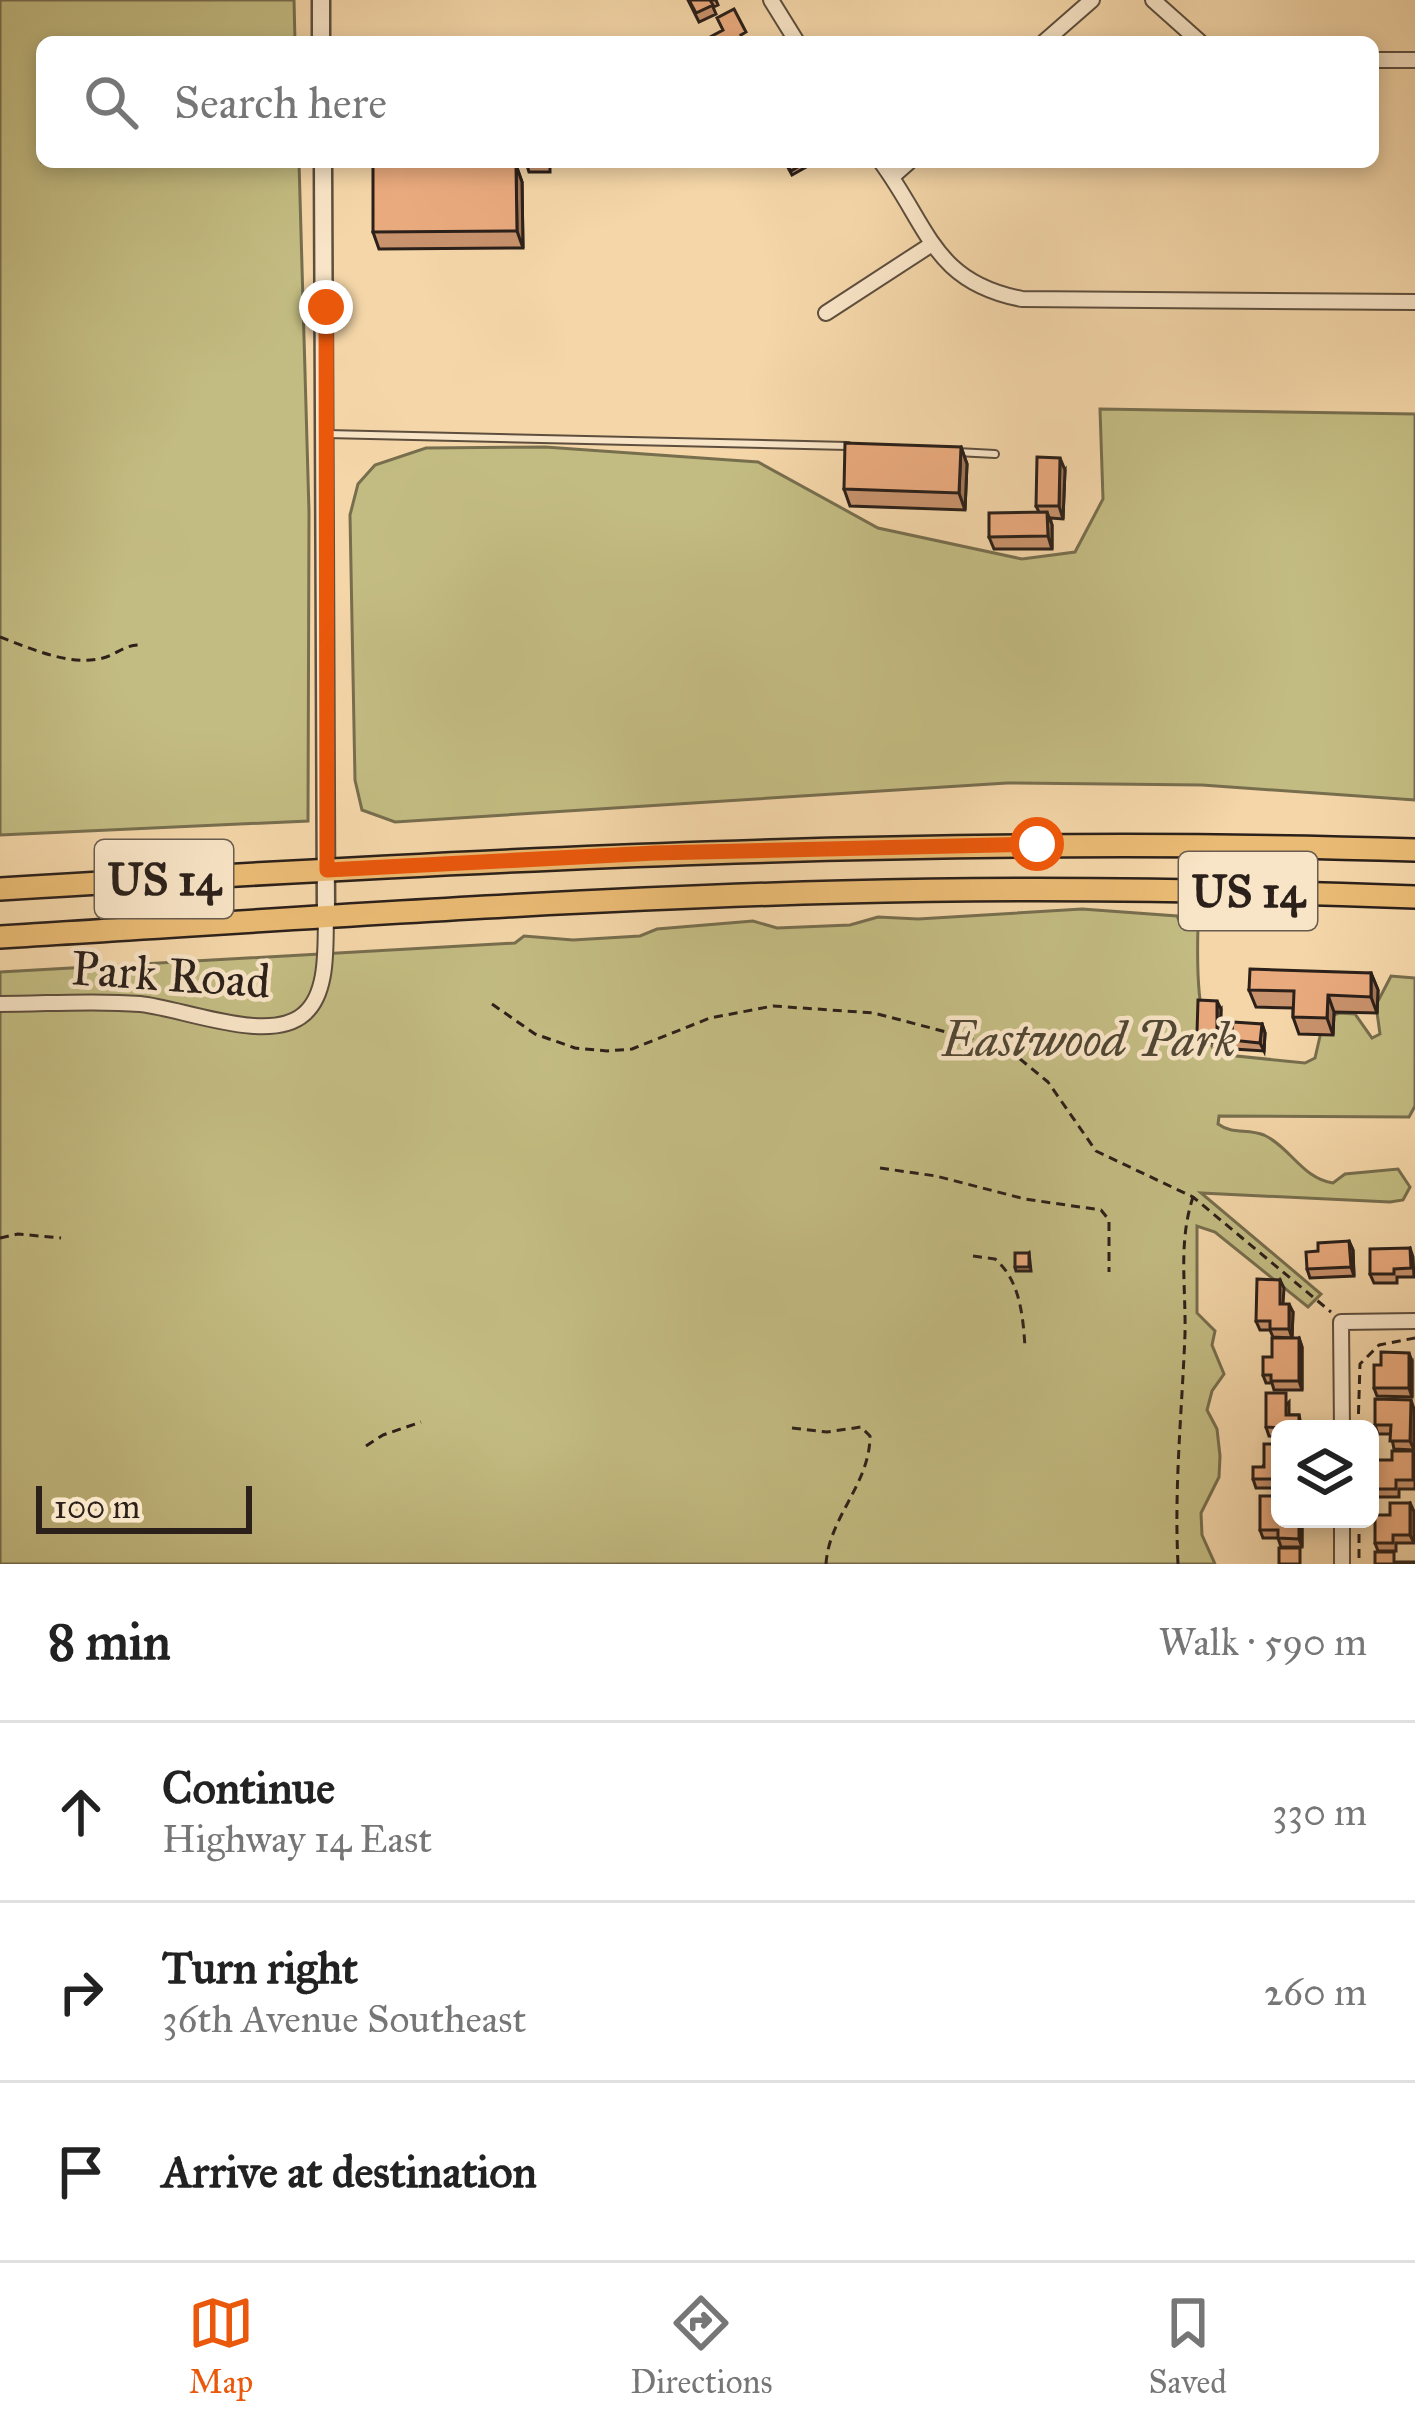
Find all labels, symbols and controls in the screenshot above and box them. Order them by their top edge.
search box [36,36,1379,168]
icon: search [78,69,144,135]
text: Search here [174,75,387,130]
route end [299,280,353,334]
route start [1010,817,1064,871]
road number: US 14 [95,840,233,918]
road number: US 14 [1179,852,1317,930]
street label: Park Road [69,938,272,1011]
park label: Eastwood Park [940,1010,1237,1069]
map controls [1271,1420,1379,1528]
button: layers [1271,1420,1379,1528]
scale bar [36,1480,252,1533]
text: 100 m [54,1487,140,1527]
text: 8 min [48,1611,171,1673]
text: Walk · 590 m [1158,1618,1367,1666]
text: Continue [162,1760,335,1815]
icon: ahead [48,1779,114,1845]
text: 330 m [1272,1788,1367,1836]
text: Highway 14 East [162,1815,432,1863]
text: Turn right [162,1940,358,1995]
icon: right [48,1959,114,2025]
text: 260 m [1264,1968,1367,2016]
text: 36th Avenue Southeast [162,1995,526,2043]
icon: arrive [48,2139,114,2205]
text: Arrive at destination [162,2144,537,2199]
tab: Map [188,2290,254,2402]
tab: Directions [630,2290,772,2402]
tab: Saved [1149,2290,1227,2402]

